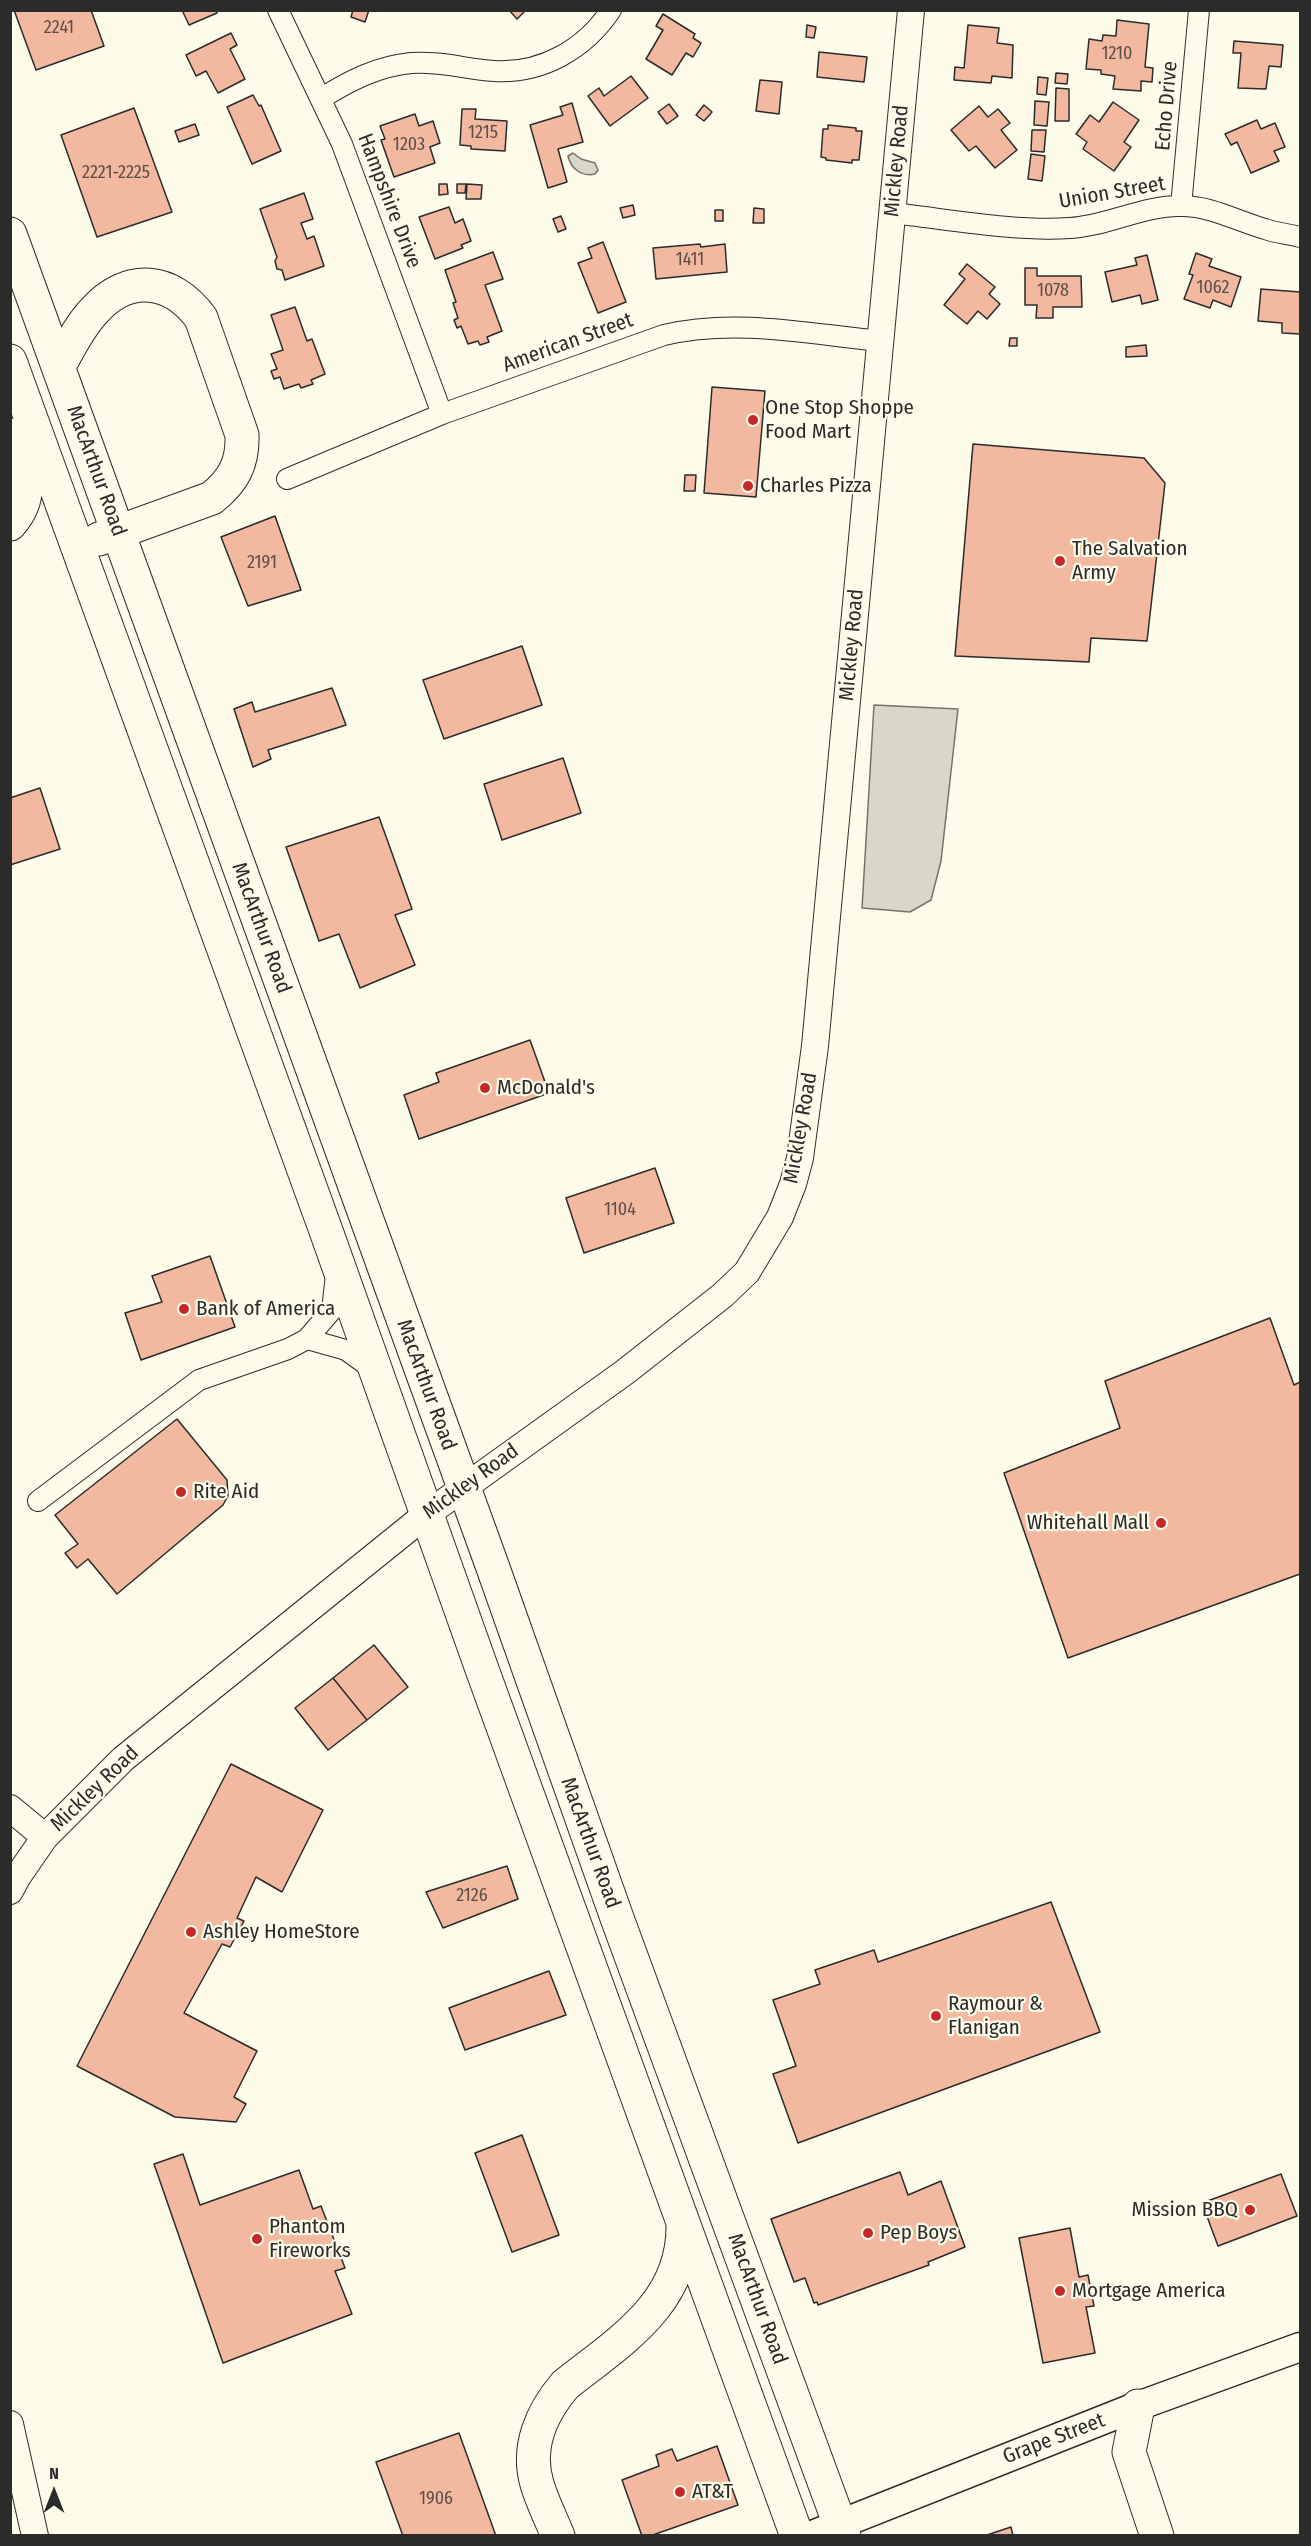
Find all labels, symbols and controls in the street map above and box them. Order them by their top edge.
house number: 2241 [44,17,74,39]
house number: 1210 [1102,43,1132,65]
street label: Echo Drive [1151,60,1183,152]
street label: Mickley Road [880,104,914,218]
house number: 1215 [468,122,498,144]
street label: Hampshire Drive [352,130,426,272]
house number: 1203 [393,134,425,156]
house number: 2221-2225 [82,162,150,184]
street label: Union Street [1057,171,1167,215]
house number: 1411 [676,249,704,271]
house number: 1062 [1196,277,1230,299]
house number: 1078 [1037,280,1069,302]
street label: American Street [499,308,637,378]
place label: One Stop Shoppe Food Mart [765,395,914,445]
street label: MacArthur Road [61,402,131,540]
marker: One Stop Shoppe Food Mart [746,413,760,427]
place label: Charles Pizza [760,473,872,499]
marker: Charles Pizza [741,479,755,493]
place label: The Salvation Army [1072,536,1188,586]
house number: 2191 [247,552,277,574]
marker: The Salvation Army [1053,554,1067,568]
street label: Mickley Road [835,588,869,702]
street label: MacArthur Road [226,859,296,997]
street label: Mickley Road [779,1070,823,1186]
place label: McDonald's [497,1075,595,1101]
marker: McDonald's [478,1081,492,1095]
house number: 1104 [604,1199,636,1221]
place label: Bank of America [196,1296,335,1322]
marker: Bank of America [177,1302,191,1316]
street label: MacArthur Road [391,1316,461,1454]
street label: Mickley Road [418,1439,524,1525]
place label: Rite Aid [193,1479,259,1505]
marker: Rite Aid [174,1485,188,1499]
place label: Whitehall Mall [1027,1510,1149,1536]
marker: Whitehall Mall [1154,1516,1168,1530]
street label: Mickley Road [46,1741,144,1837]
street label: MacArthur Road [555,1774,625,1912]
house number: 2126 [456,1885,488,1907]
place label: Ashley HomeStore [203,1919,360,1945]
marker: Ashley HomeStore [184,1925,198,1939]
place label: Raymour & Flanigan [948,1991,1043,2041]
marker: Raymour & Flanigan [929,2009,943,2023]
place label: Mission BBQ [1132,2197,1238,2223]
marker: Mission BBQ [1243,2203,1257,2217]
place label: Phantom Fireworks [269,2214,351,2264]
place label: Pep Boys [880,2220,957,2246]
marker: Pep Boys [861,2226,875,2240]
street label: MacArthur Road [722,2230,792,2368]
marker: Phantom Fireworks [250,2232,264,2246]
place label: Mortgage America [1072,2278,1226,2304]
marker: Mortgage America [1053,2284,1067,2298]
street label: Grape Street [999,2408,1109,2470]
north arrow [24,2462,84,2522]
text: N [49,2464,59,2483]
place label: AT&T [692,2479,733,2505]
marker: AT&T [673,2485,687,2499]
house number: 1906 [419,2488,453,2510]

